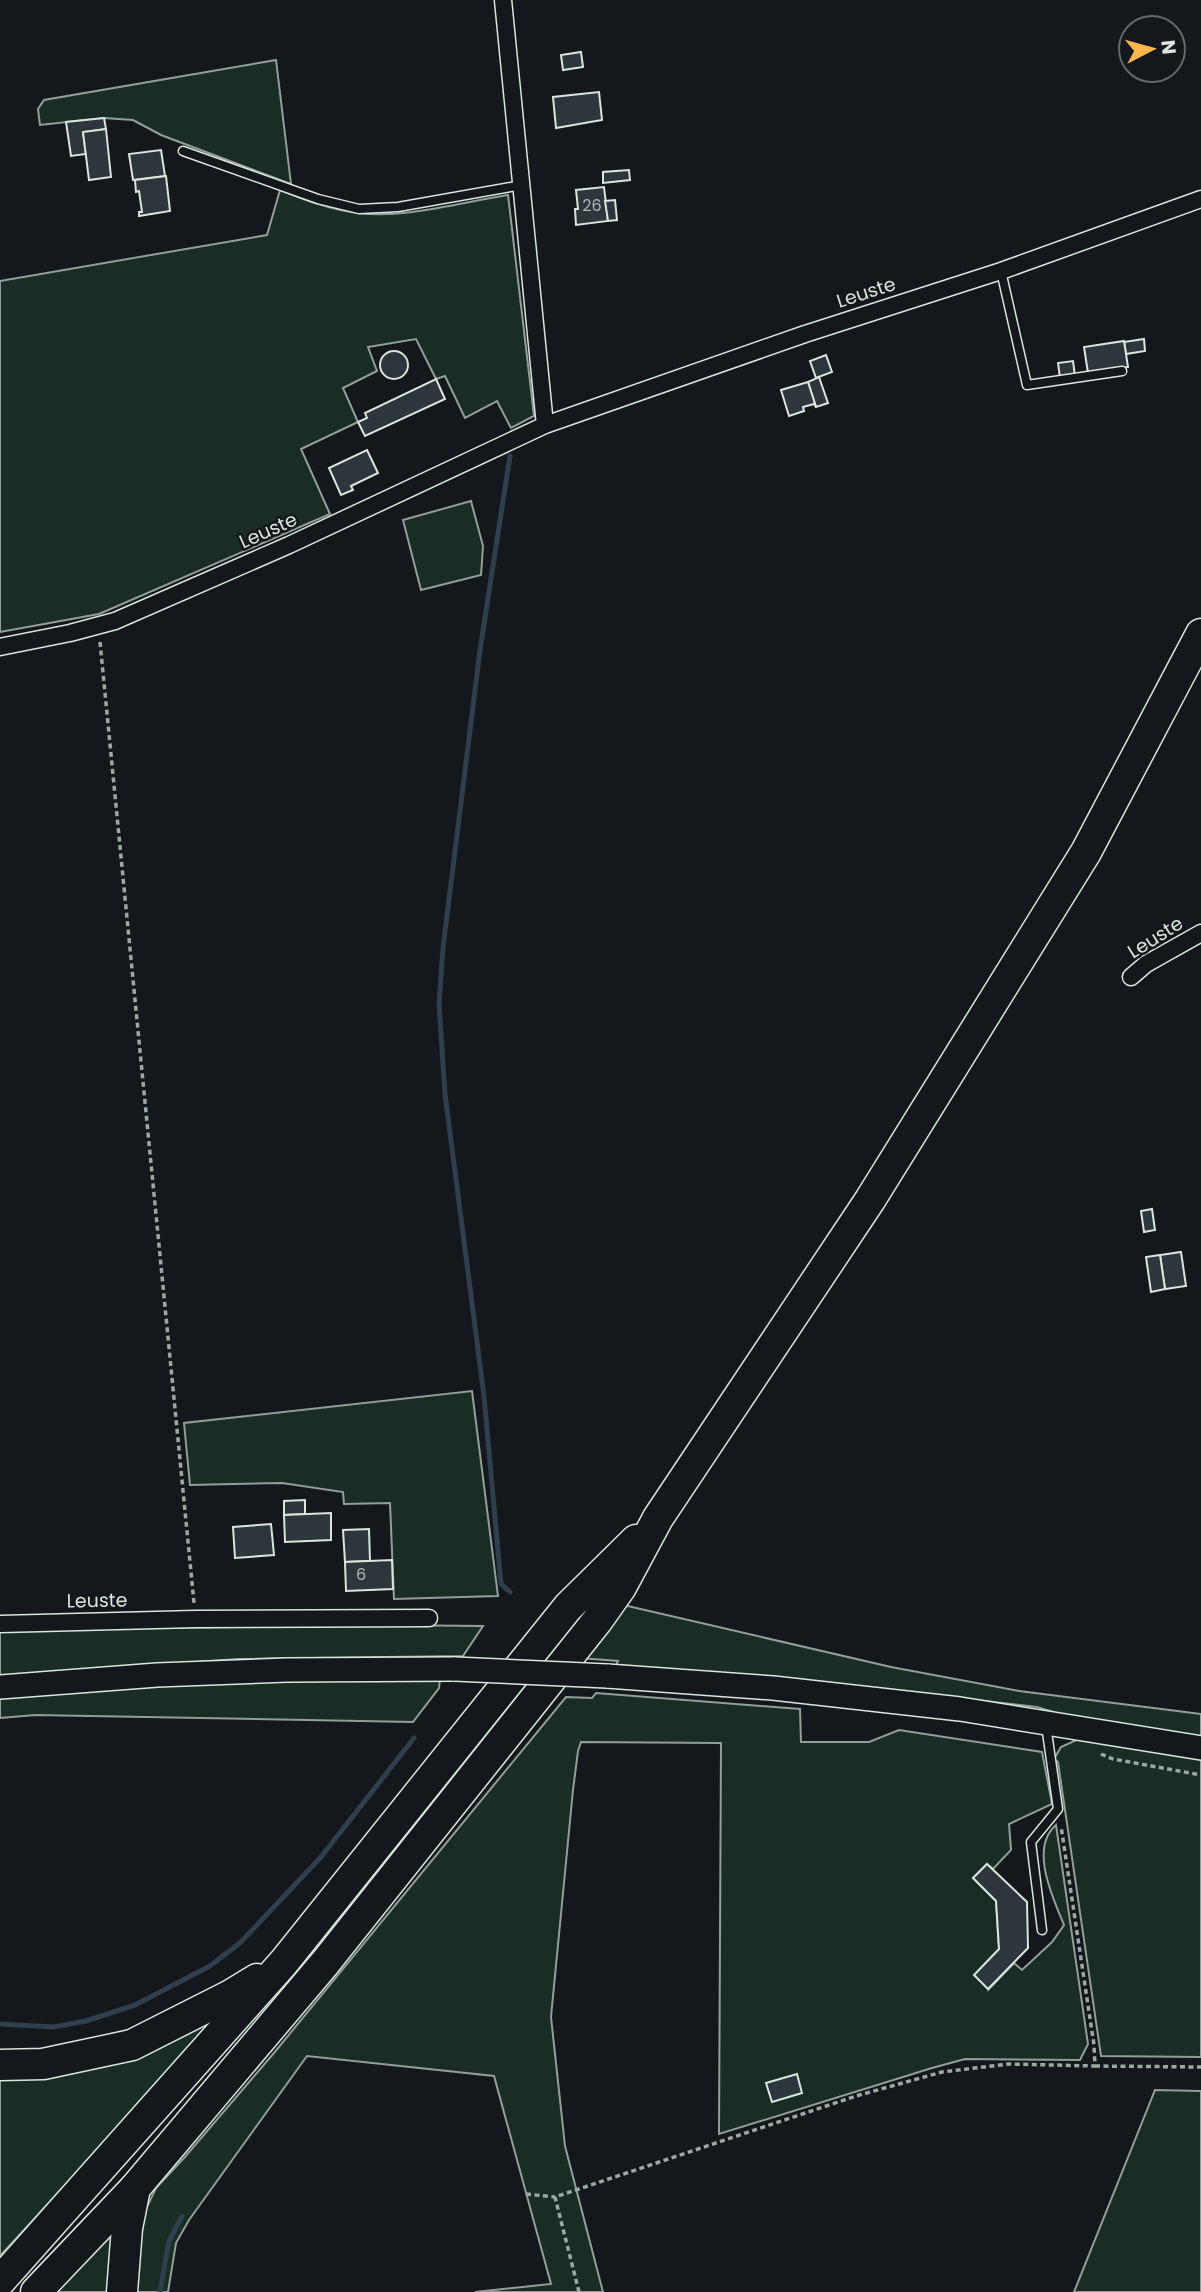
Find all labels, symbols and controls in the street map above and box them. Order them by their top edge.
north arrow [1117,14,1187,84]
text: N [1154,39,1183,56]
house number: 26 [582,194,602,217]
street label: Leuste [833,270,899,315]
street label: Leuste [235,506,301,555]
street label: Leuste [1122,910,1188,965]
house number: 6 [356,1563,366,1586]
street label: Leuste [66,1586,128,1615]

